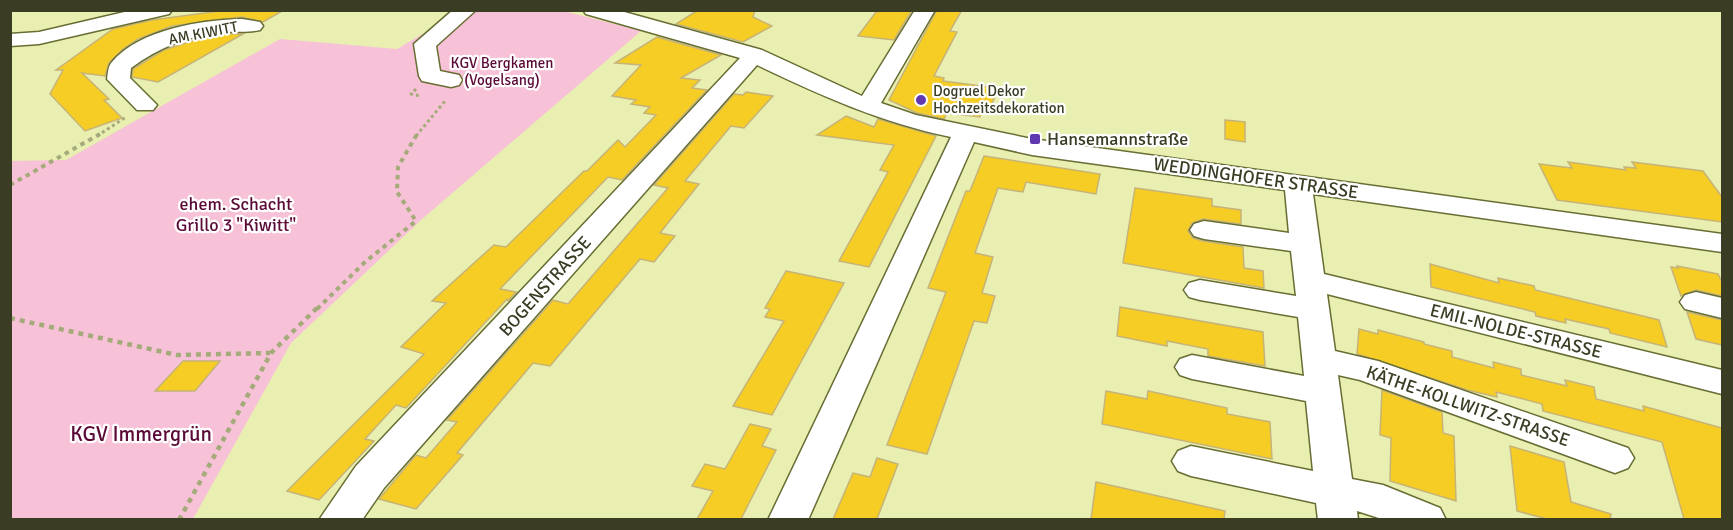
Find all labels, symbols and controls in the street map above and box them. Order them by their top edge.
street label: AM KIWITT [167,17,240,49]
park label: KGV Bergkamen (Vogelsang) [451,54,553,89]
place label: Dogruel Dekor Hochzeitsdekoration [933,82,1065,117]
marker: Dogruel Dekor Hochzeitsdekoration [914,93,928,107]
place label: Hansemannstraße [1047,128,1188,150]
marker: Hansemannstraße [1028,132,1042,146]
street label: WEDDINGHOFER STRASSE [1152,153,1360,203]
park label: ehem. Schacht Grillo 3 "Kiwitt" [176,193,296,236]
street label: BOGENSTRASSE [494,231,596,341]
street label: EMIL-NOLDE-STRASSE [1428,299,1604,363]
street label: KÄTHE-KOLLWITZ-STRASSE [1363,361,1573,451]
park label: KGV Immergrün [70,421,212,447]

